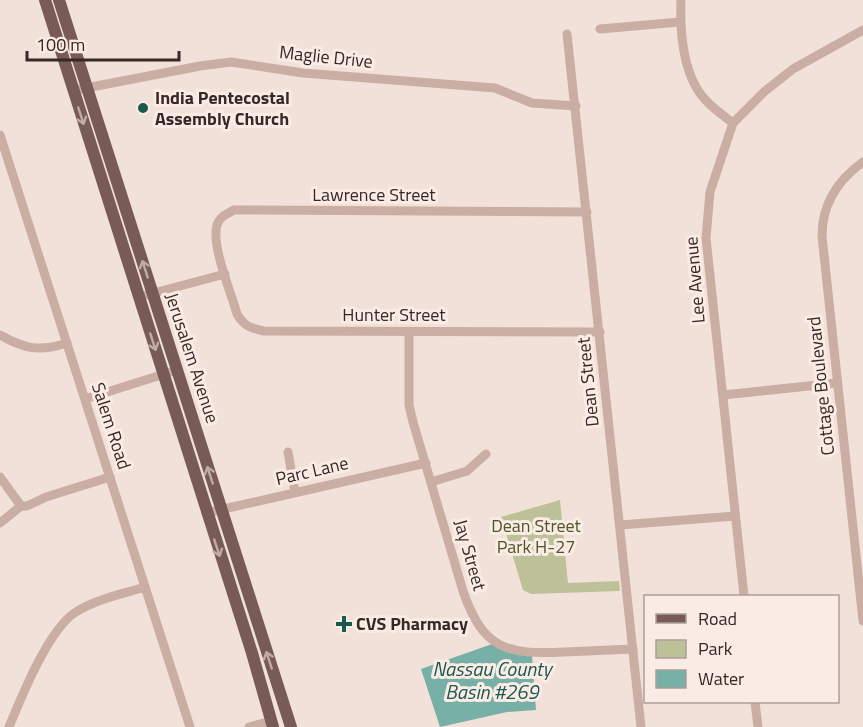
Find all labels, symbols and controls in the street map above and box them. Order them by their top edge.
scale bar [27,24,178,62]
text: 100 m [36,31,85,58]
street label: Maglie Drive [278,38,374,75]
place label: India Pentecostal Assembly Church [155,84,290,132]
marker: India Pentecostal Assembly Church [136,101,150,115]
one-way arrow [76,106,87,125]
street label: Lawrence Street [312,181,436,208]
street label: Lee Avenue [677,236,712,325]
one-way arrow [139,260,150,279]
street label: Jerusalem Avenue [159,289,226,427]
street label: Hunter Street [342,301,446,328]
street label: Cottage Boulevard [800,315,841,457]
one-way arrow [148,332,159,351]
street label: Dean Street [569,335,606,428]
street label: Salem Road [85,379,138,473]
street label: Parc Lane [273,449,351,492]
one-way arrow [204,466,215,485]
park label: Dean Street Park H-27 [491,512,582,560]
street label: Jay Street [447,516,494,594]
one-way arrow [213,538,224,557]
legend [644,595,839,703]
text: Road [698,605,737,632]
place label: CVS Pharmacy [356,610,468,637]
marker: CVS Pharmacy [337,617,351,631]
text: Park [698,635,733,662]
one-way arrow [263,651,274,670]
water label: Nassau County Basin #269 [432,653,553,707]
text: Water [698,665,744,692]

